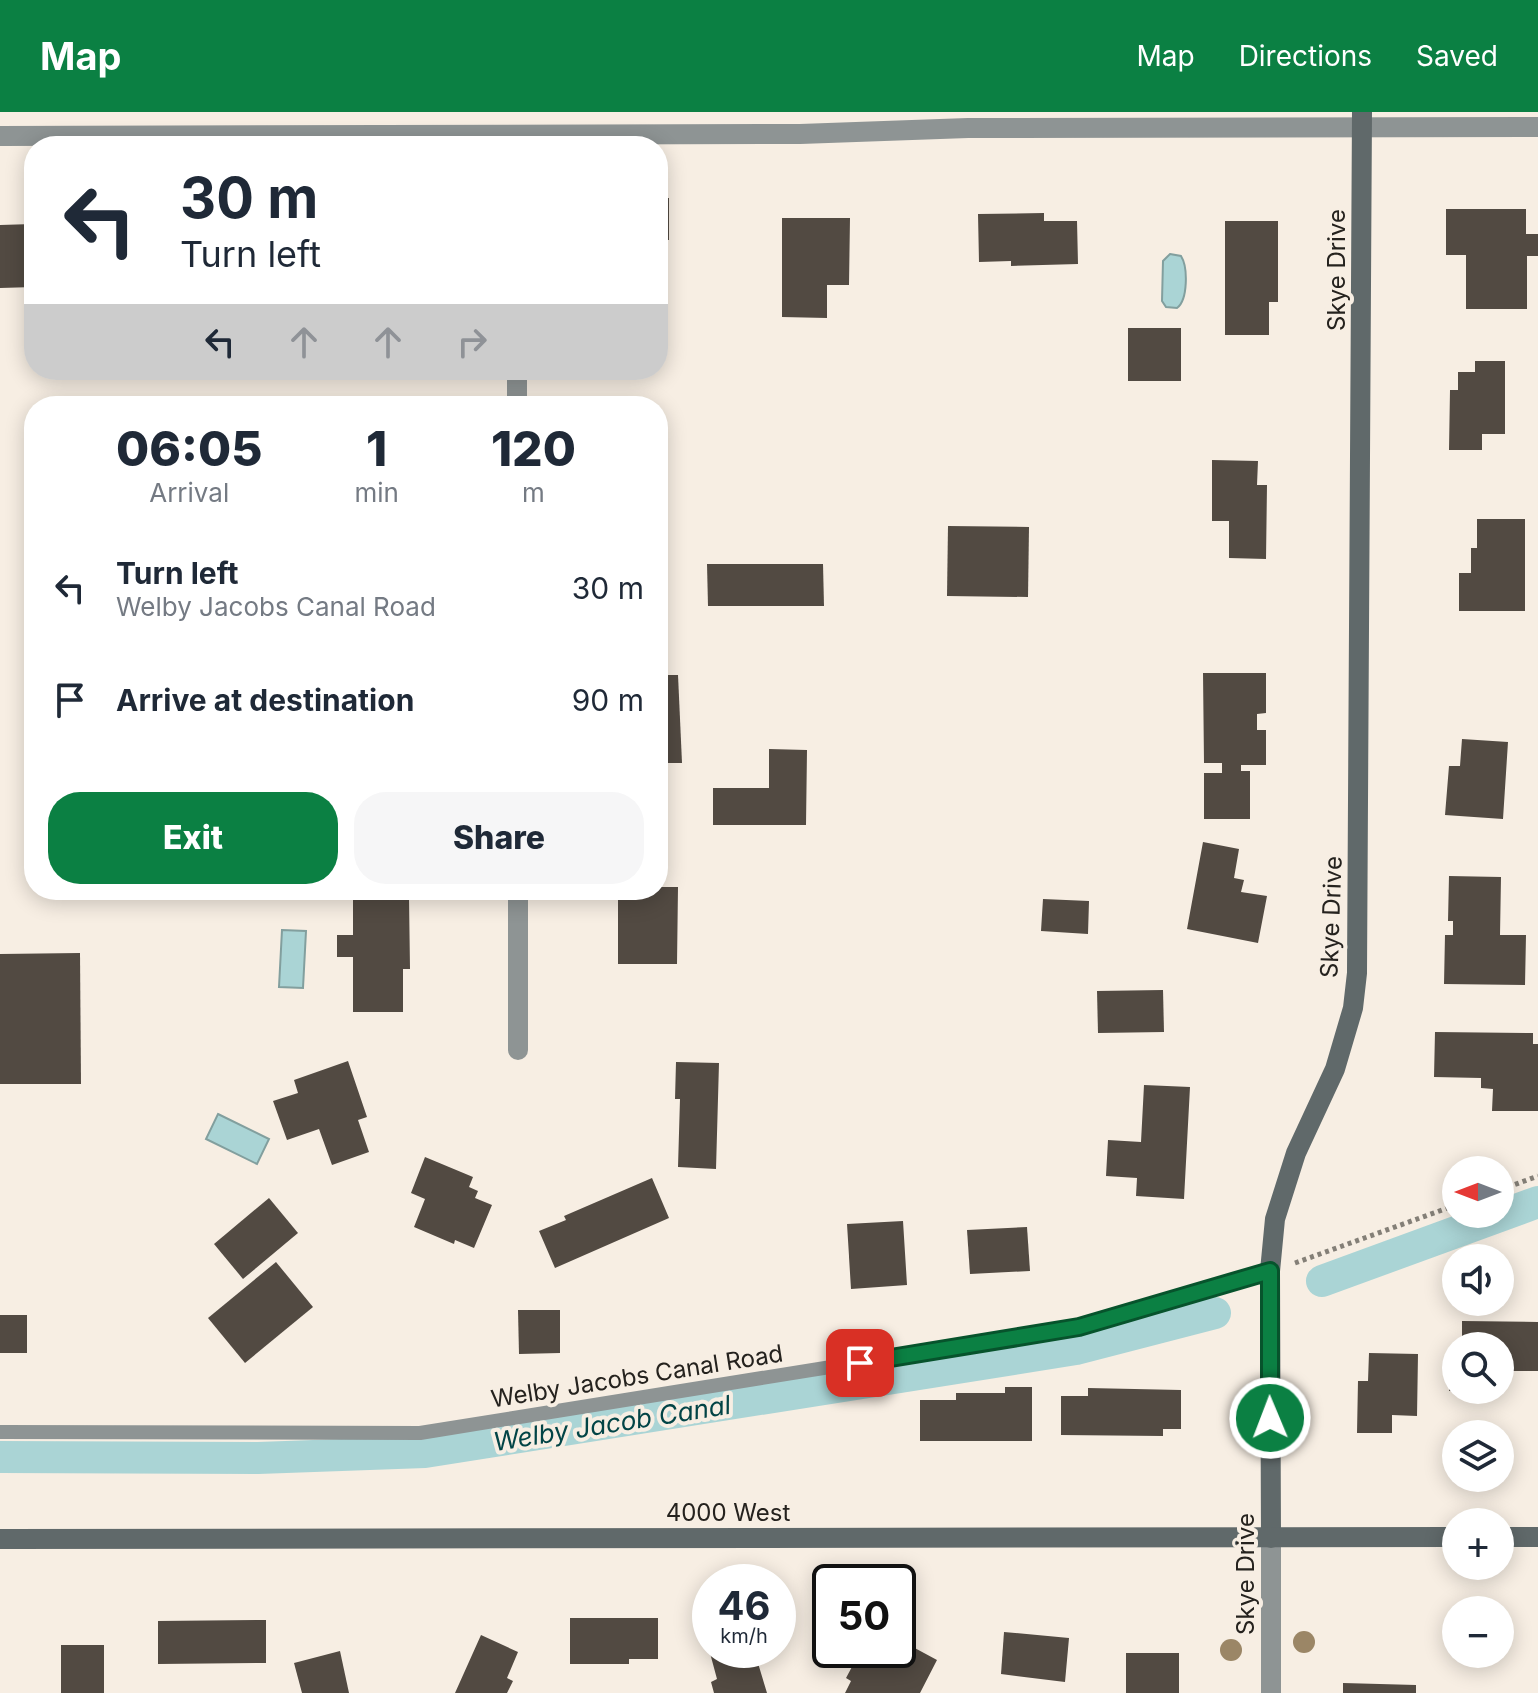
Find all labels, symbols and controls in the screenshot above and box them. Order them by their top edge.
text: Map [40,33,121,79]
text: Map [1136,39,1195,73]
text: Directions [1239,39,1372,73]
text: Saved [1416,39,1498,73]
text: 30 m [180,164,318,232]
icon: left [48,168,152,272]
street label: Skye Drive [1322,209,1351,331]
text: Turn left [180,232,321,276]
icon: left [198,320,242,364]
icon: ahead [282,320,326,364]
icon: ahead [366,320,410,364]
icon: right [450,320,494,364]
text: 06:05 [116,419,262,478]
text: 1 [366,419,387,478]
text: 120 [491,419,576,478]
text: Arrival [149,477,229,508]
text: min [354,477,399,508]
text: m [522,477,545,508]
text: Turn left [116,555,238,591]
icon: left [48,566,92,610]
text: 30 m [572,570,644,606]
text: Welby Jacobs Canal Road [116,591,436,622]
icon: arrive [48,678,92,722]
text: Arrive at destination [116,682,414,718]
text: 90 m [572,682,644,718]
button: Exit [48,792,338,884]
button: Share [354,792,644,884]
street label: Skye Drive [1314,856,1348,978]
north arrow [1442,1156,1514,1228]
map controls [1442,1156,1514,1668]
button: sound [1442,1244,1514,1316]
pin [826,1329,894,1397]
button: search [1442,1332,1514,1404]
street label: Welby Jacobs Canal Road [489,1339,785,1413]
icon: arrive [838,1341,882,1385]
position arrow [1228,1376,1312,1460]
water label: Welby Jacob Canal [491,1389,734,1457]
button: layers [1442,1420,1514,1492]
street label: 4000 West [666,1498,790,1527]
button: + [1442,1508,1514,1580]
street label: Skye Drive [1231,1513,1260,1635]
speed limit sign: 50 [812,1564,916,1668]
text: 46 [717,1581,771,1630]
button: − [1442,1596,1514,1668]
text: km/h [720,1624,768,1648]

